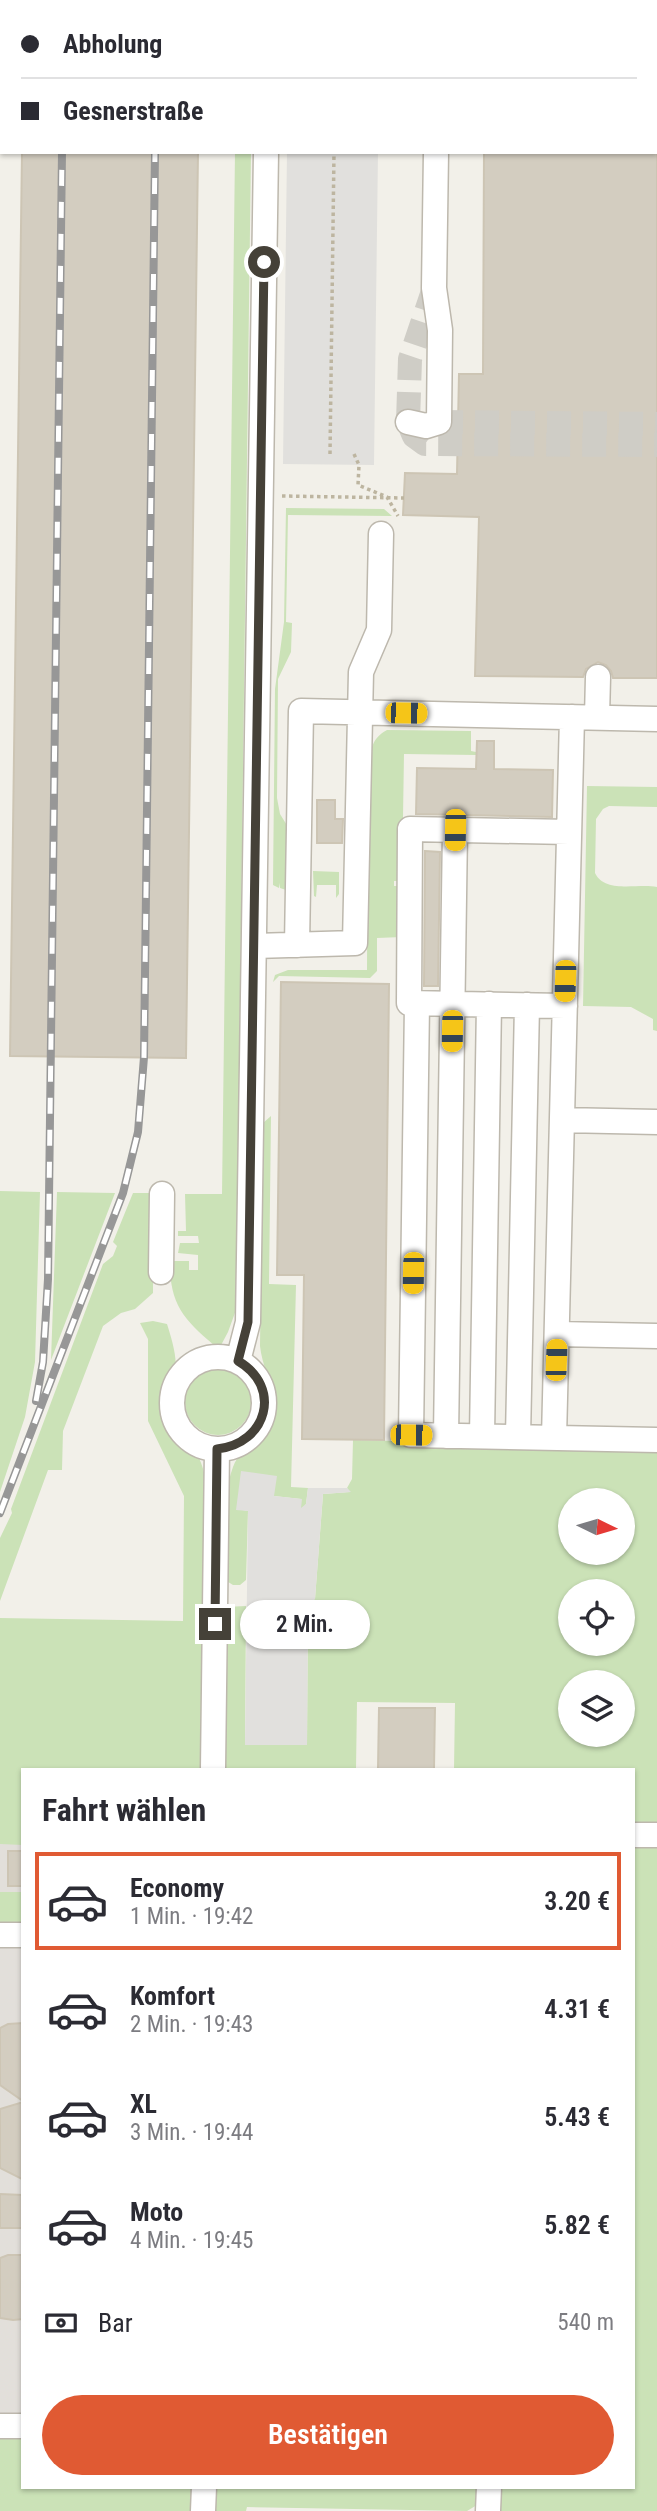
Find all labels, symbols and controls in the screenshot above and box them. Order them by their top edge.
text: Abholung [63,29,162,59]
text: Gesnerstraße [63,96,204,126]
route start [248,246,280,278]
car [385,702,428,724]
car [445,809,466,851]
car [554,960,577,1002]
car [442,1010,463,1052]
car [403,1252,424,1294]
car [545,1339,568,1381]
car [390,1424,433,1446]
north arrow [558,1488,635,1564]
map controls [558,1488,635,1747]
button: locate [558,1579,635,1656]
callout: 2 Min. [240,1600,369,1648]
route end [199,1608,231,1640]
text: 2 Min. [276,1611,334,1638]
button: layers [558,1670,635,1747]
text: Fahrt wählen [42,1791,206,1829]
icon: car [46,1870,109,1933]
text: Economy [130,1873,224,1903]
text: 3.20 € [544,1886,610,1916]
text: 1 Min. · 19:42 [130,1903,253,1930]
icon: car [46,1978,109,2041]
text: Komfort [130,1981,215,2011]
text: 4.31 € [544,1994,610,2024]
text: 2 Min. · 19:43 [130,2011,253,2038]
icon: car [46,2086,109,2149]
text: XL [130,2089,157,2119]
text: 5.43 € [544,2102,610,2132]
text: 3 Min. · 19:44 [130,2119,253,2146]
icon: car [46,2194,109,2257]
text: Moto [130,2197,183,2227]
text: 5.82 € [544,2210,610,2240]
text: 4 Min. · 19:45 [130,2227,253,2254]
icon: cash [42,2304,80,2342]
text: Bar [98,2308,133,2338]
text: 540 m [557,2309,614,2336]
button: Bestätigen [42,2395,614,2475]

